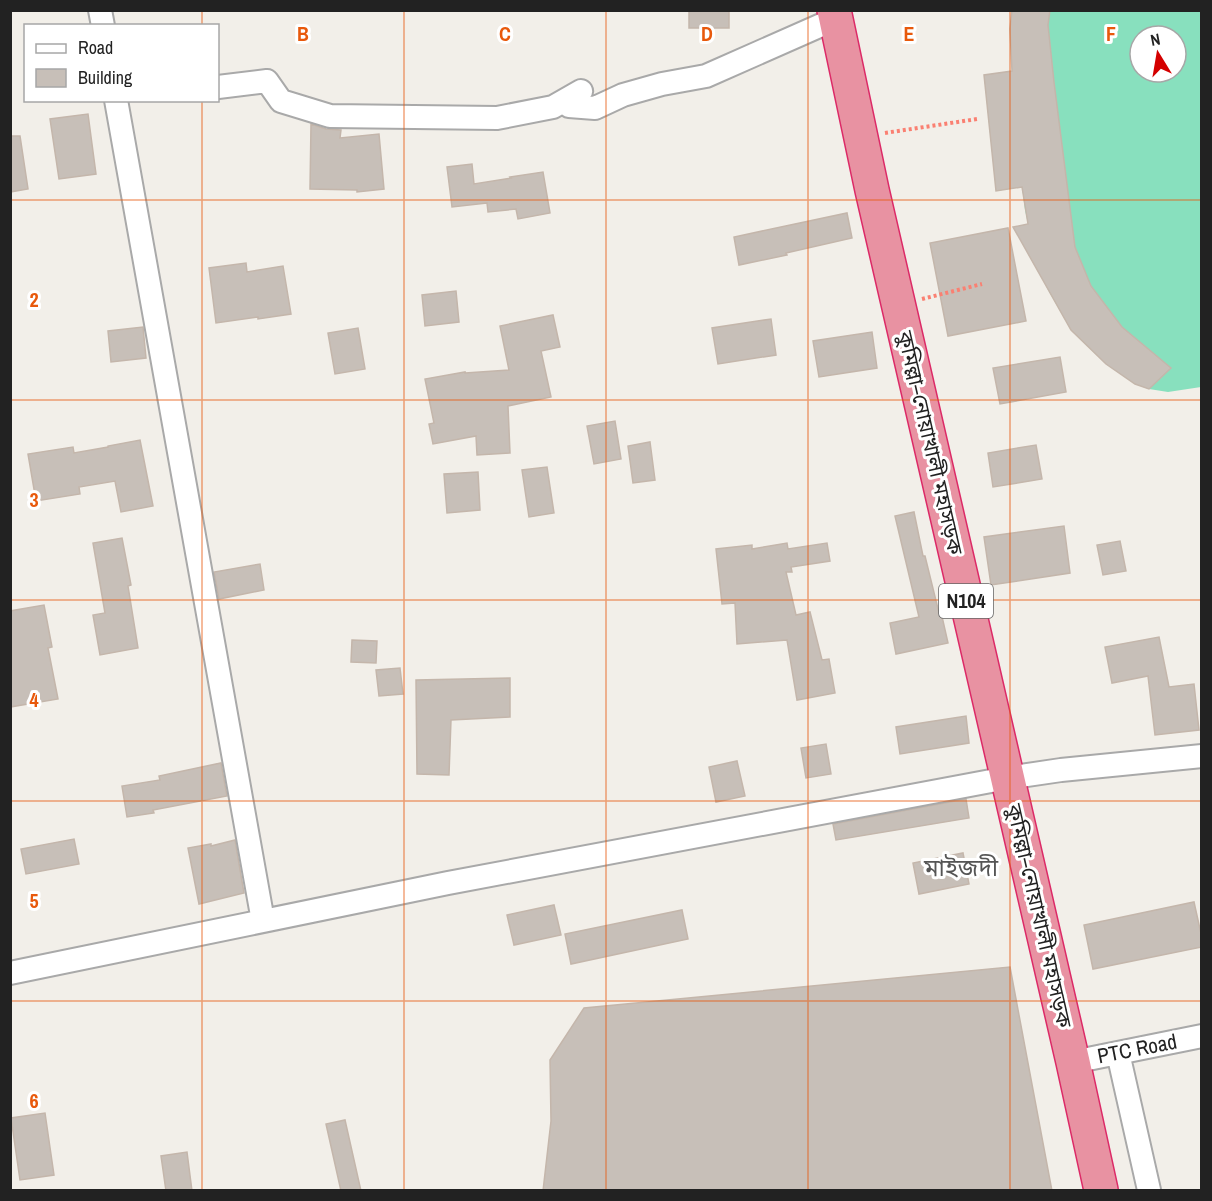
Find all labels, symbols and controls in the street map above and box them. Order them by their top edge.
text: B [297,20,309,47]
text: C [499,20,511,47]
text: D [701,20,713,47]
text: E [904,20,915,47]
text: F [1106,20,1116,47]
legend [24,24,219,102]
north arrow [1128,24,1188,84]
text: N [1148,28,1162,51]
text: Road [78,35,113,60]
text: Building [78,65,133,90]
text: 2 [29,286,39,313]
street label: কুমিল্লা–নোয়াখালী মহাসড়ক [890,327,971,559]
text: 3 [29,486,39,513]
road number: N104 [939,584,993,618]
text: 4 [29,686,39,713]
street label: কুমিল্লা–নোয়াখালী মহাসড়ক [999,800,1080,1032]
district label: মাইজদী [923,851,999,883]
text: 5 [29,887,39,914]
street label: PTC Road [1095,1027,1179,1070]
text: 6 [29,1087,39,1114]

